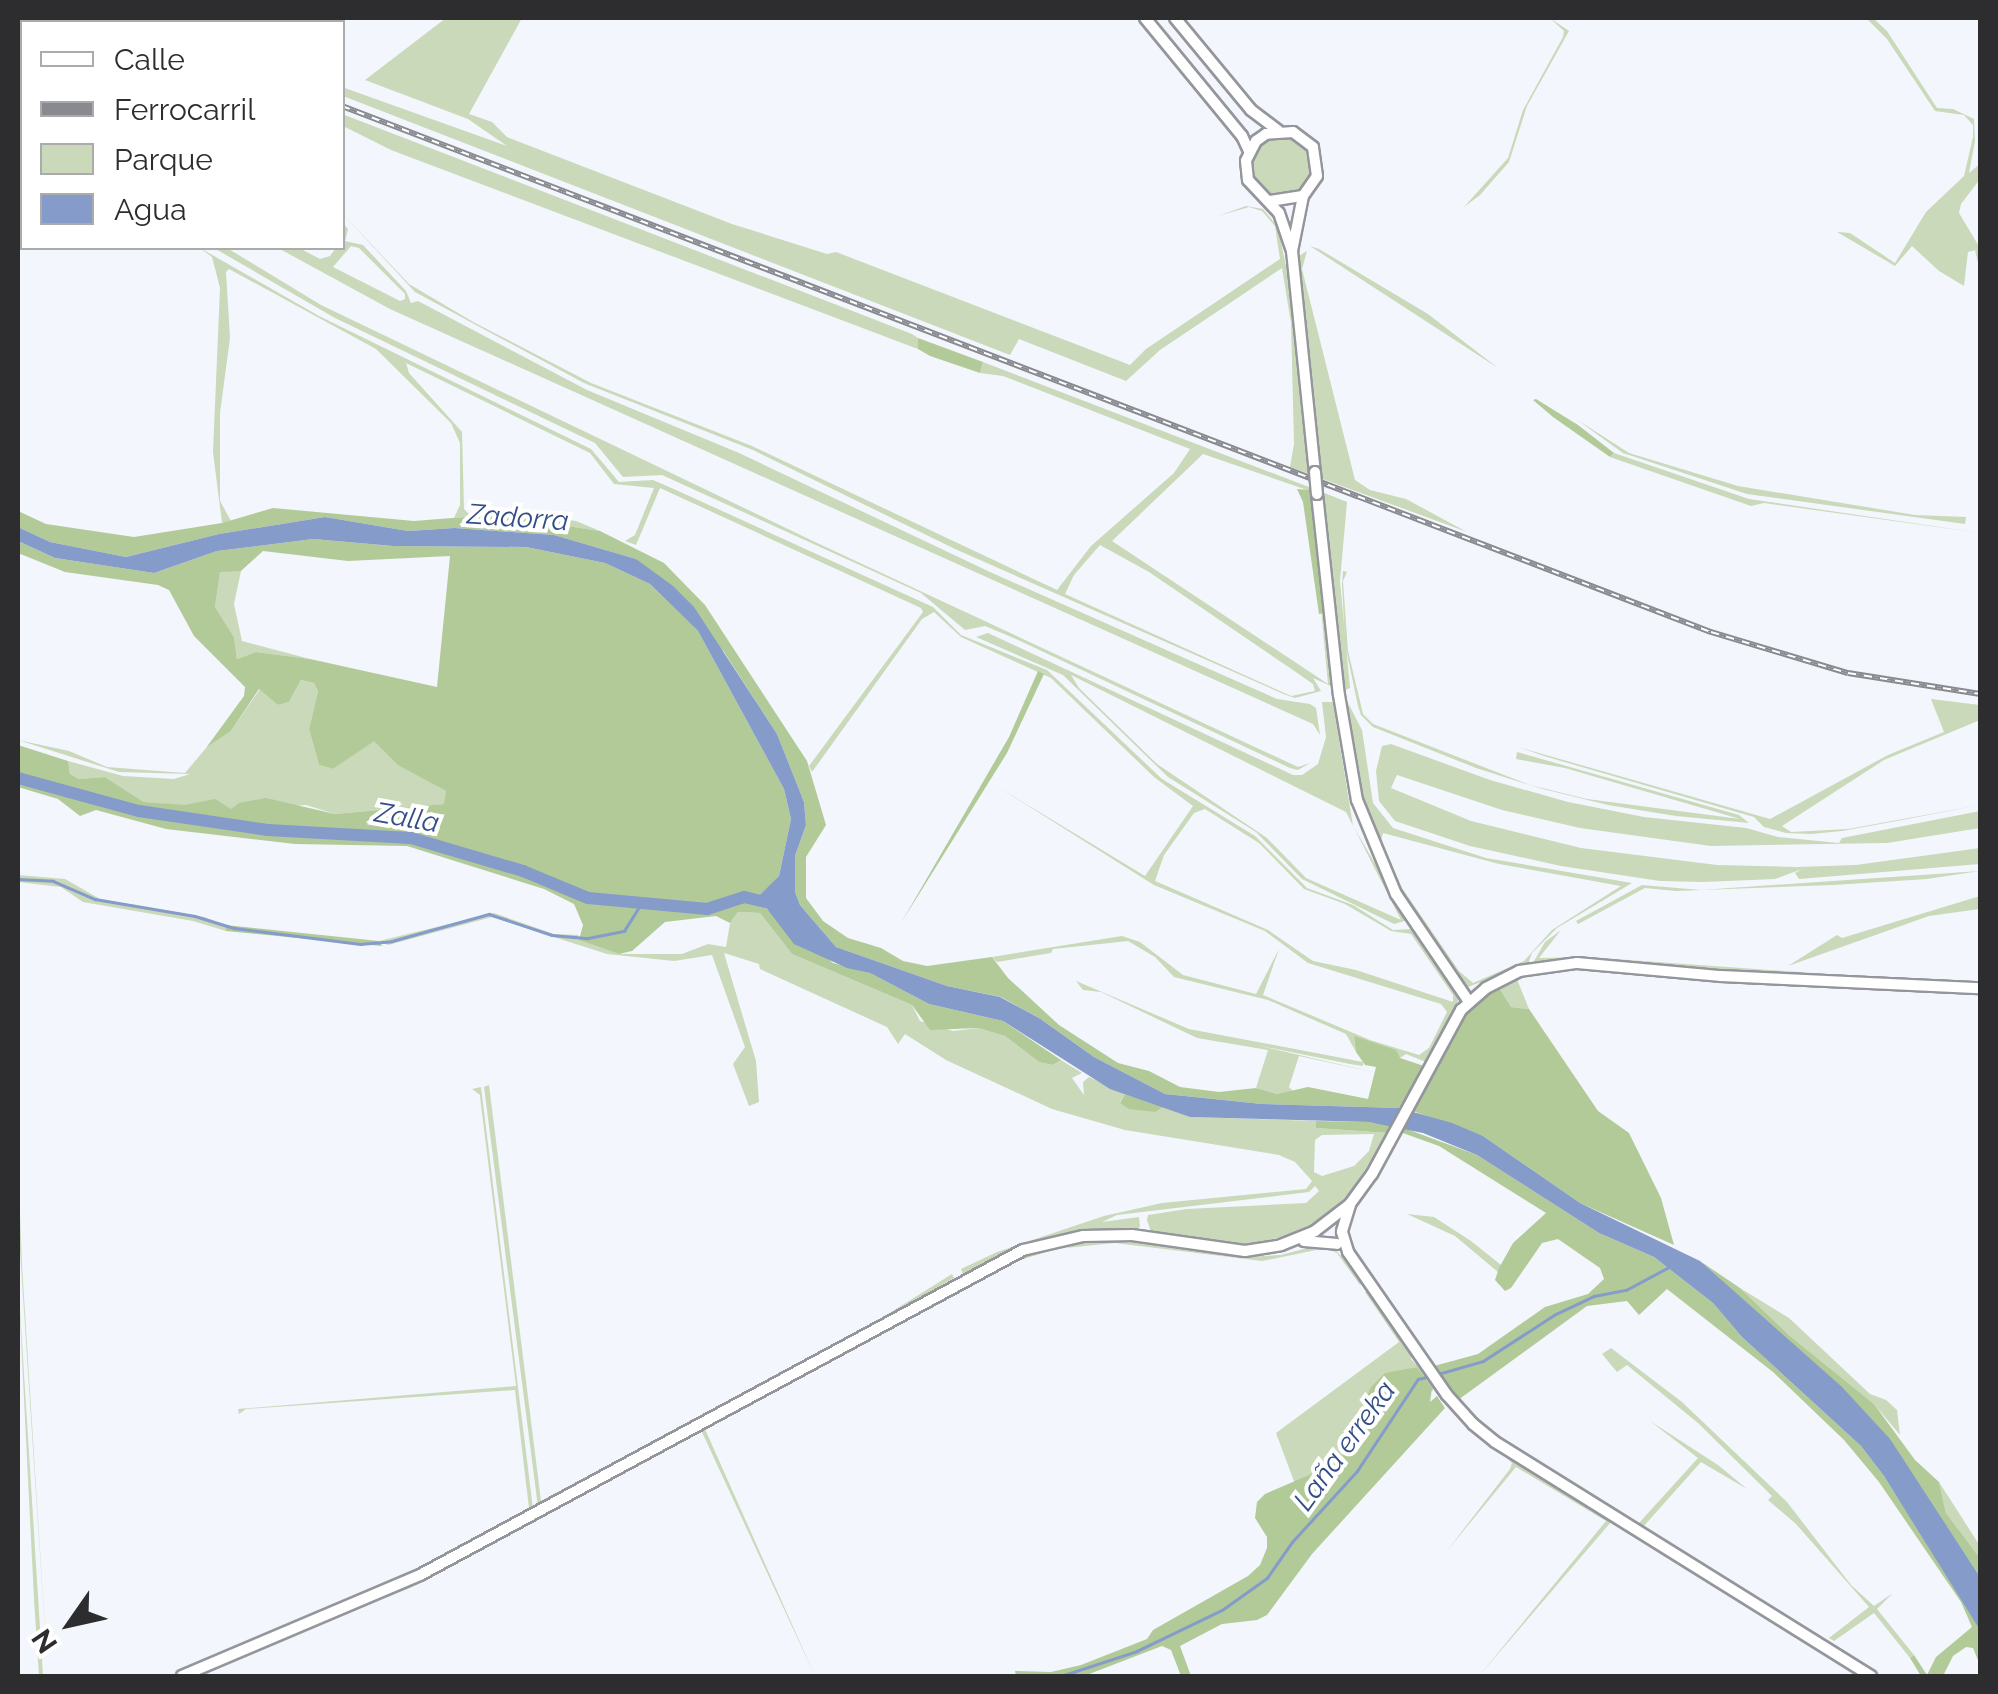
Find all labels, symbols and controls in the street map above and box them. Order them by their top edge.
legend [20,20,345,250]
text: Calle [114,42,185,77]
text: Ferrocarril [114,92,255,127]
text: Parque [114,142,213,177]
text: Agua [114,192,187,227]
water label: Zadorra [466,498,570,538]
water label: Zalla [372,796,442,840]
water label: Laña erreka [1287,1375,1403,1517]
north arrow [20,1574,120,1674]
text: N [25,1623,64,1659]

